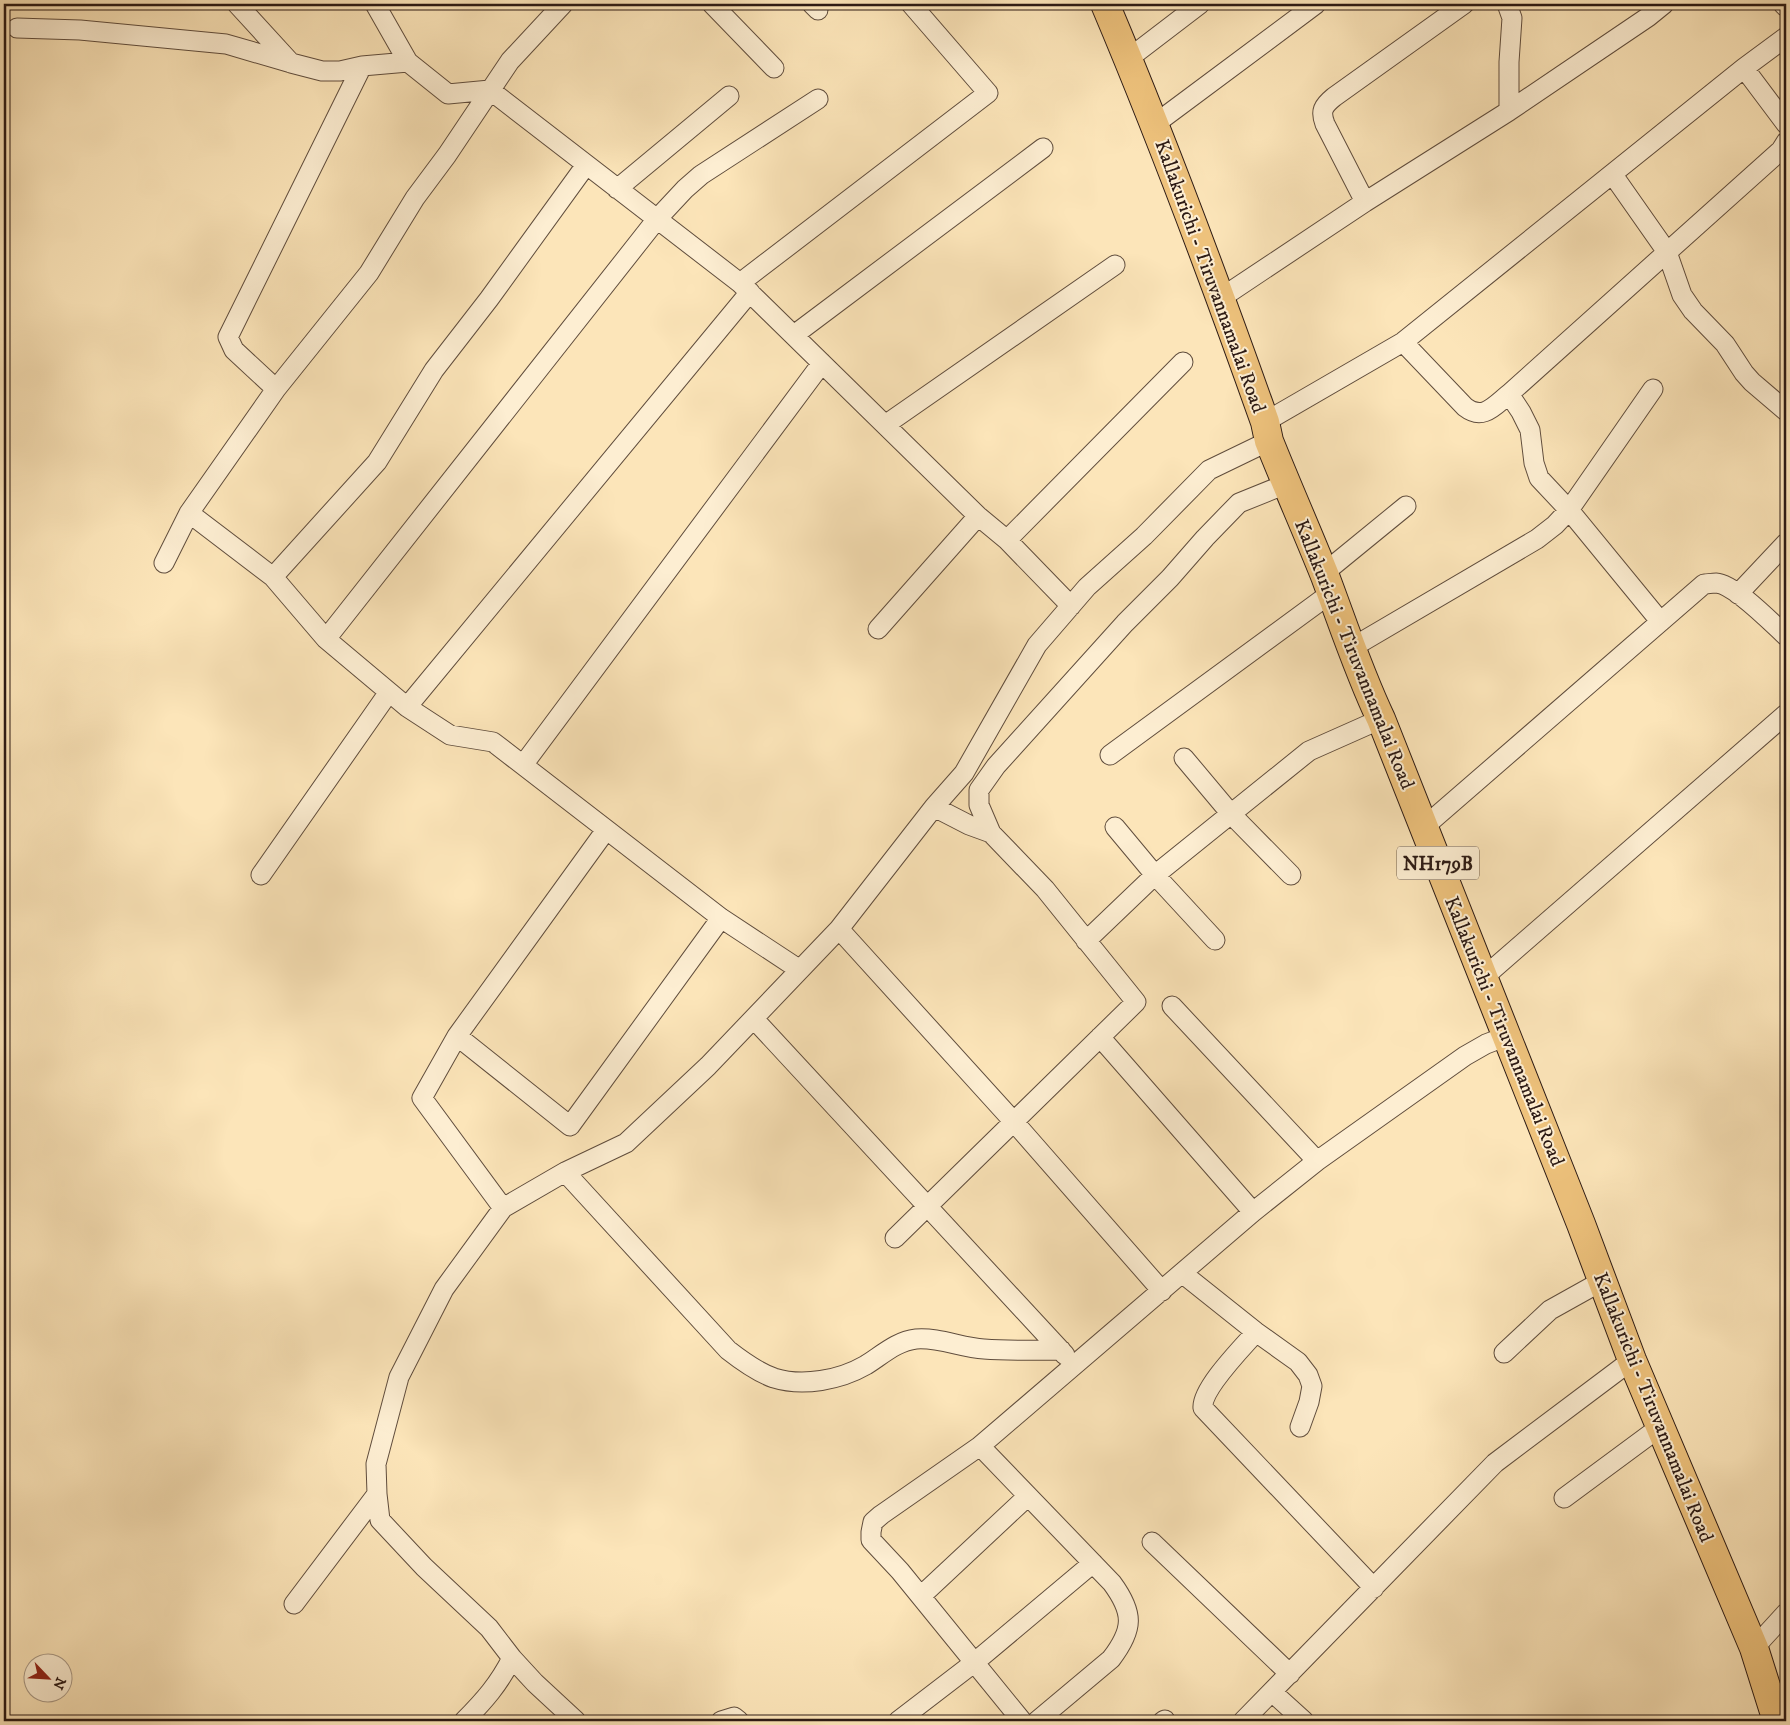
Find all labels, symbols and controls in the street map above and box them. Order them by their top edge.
street label: Kallakurichi - Tiruvannamalai Road [1148,136,1271,417]
street label: Kallakurichi - Tiruvannamalai Road [1288,516,1419,793]
road number: NH179B [1397,846,1479,880]
street label: Kallakurichi - Tiruvannamalai Road [1438,893,1569,1170]
street label: Kallakurichi - Tiruvannamalai Road [1587,1269,1718,1546]
north arrow [22,1652,72,1702]
text: N [48,1674,69,1693]

